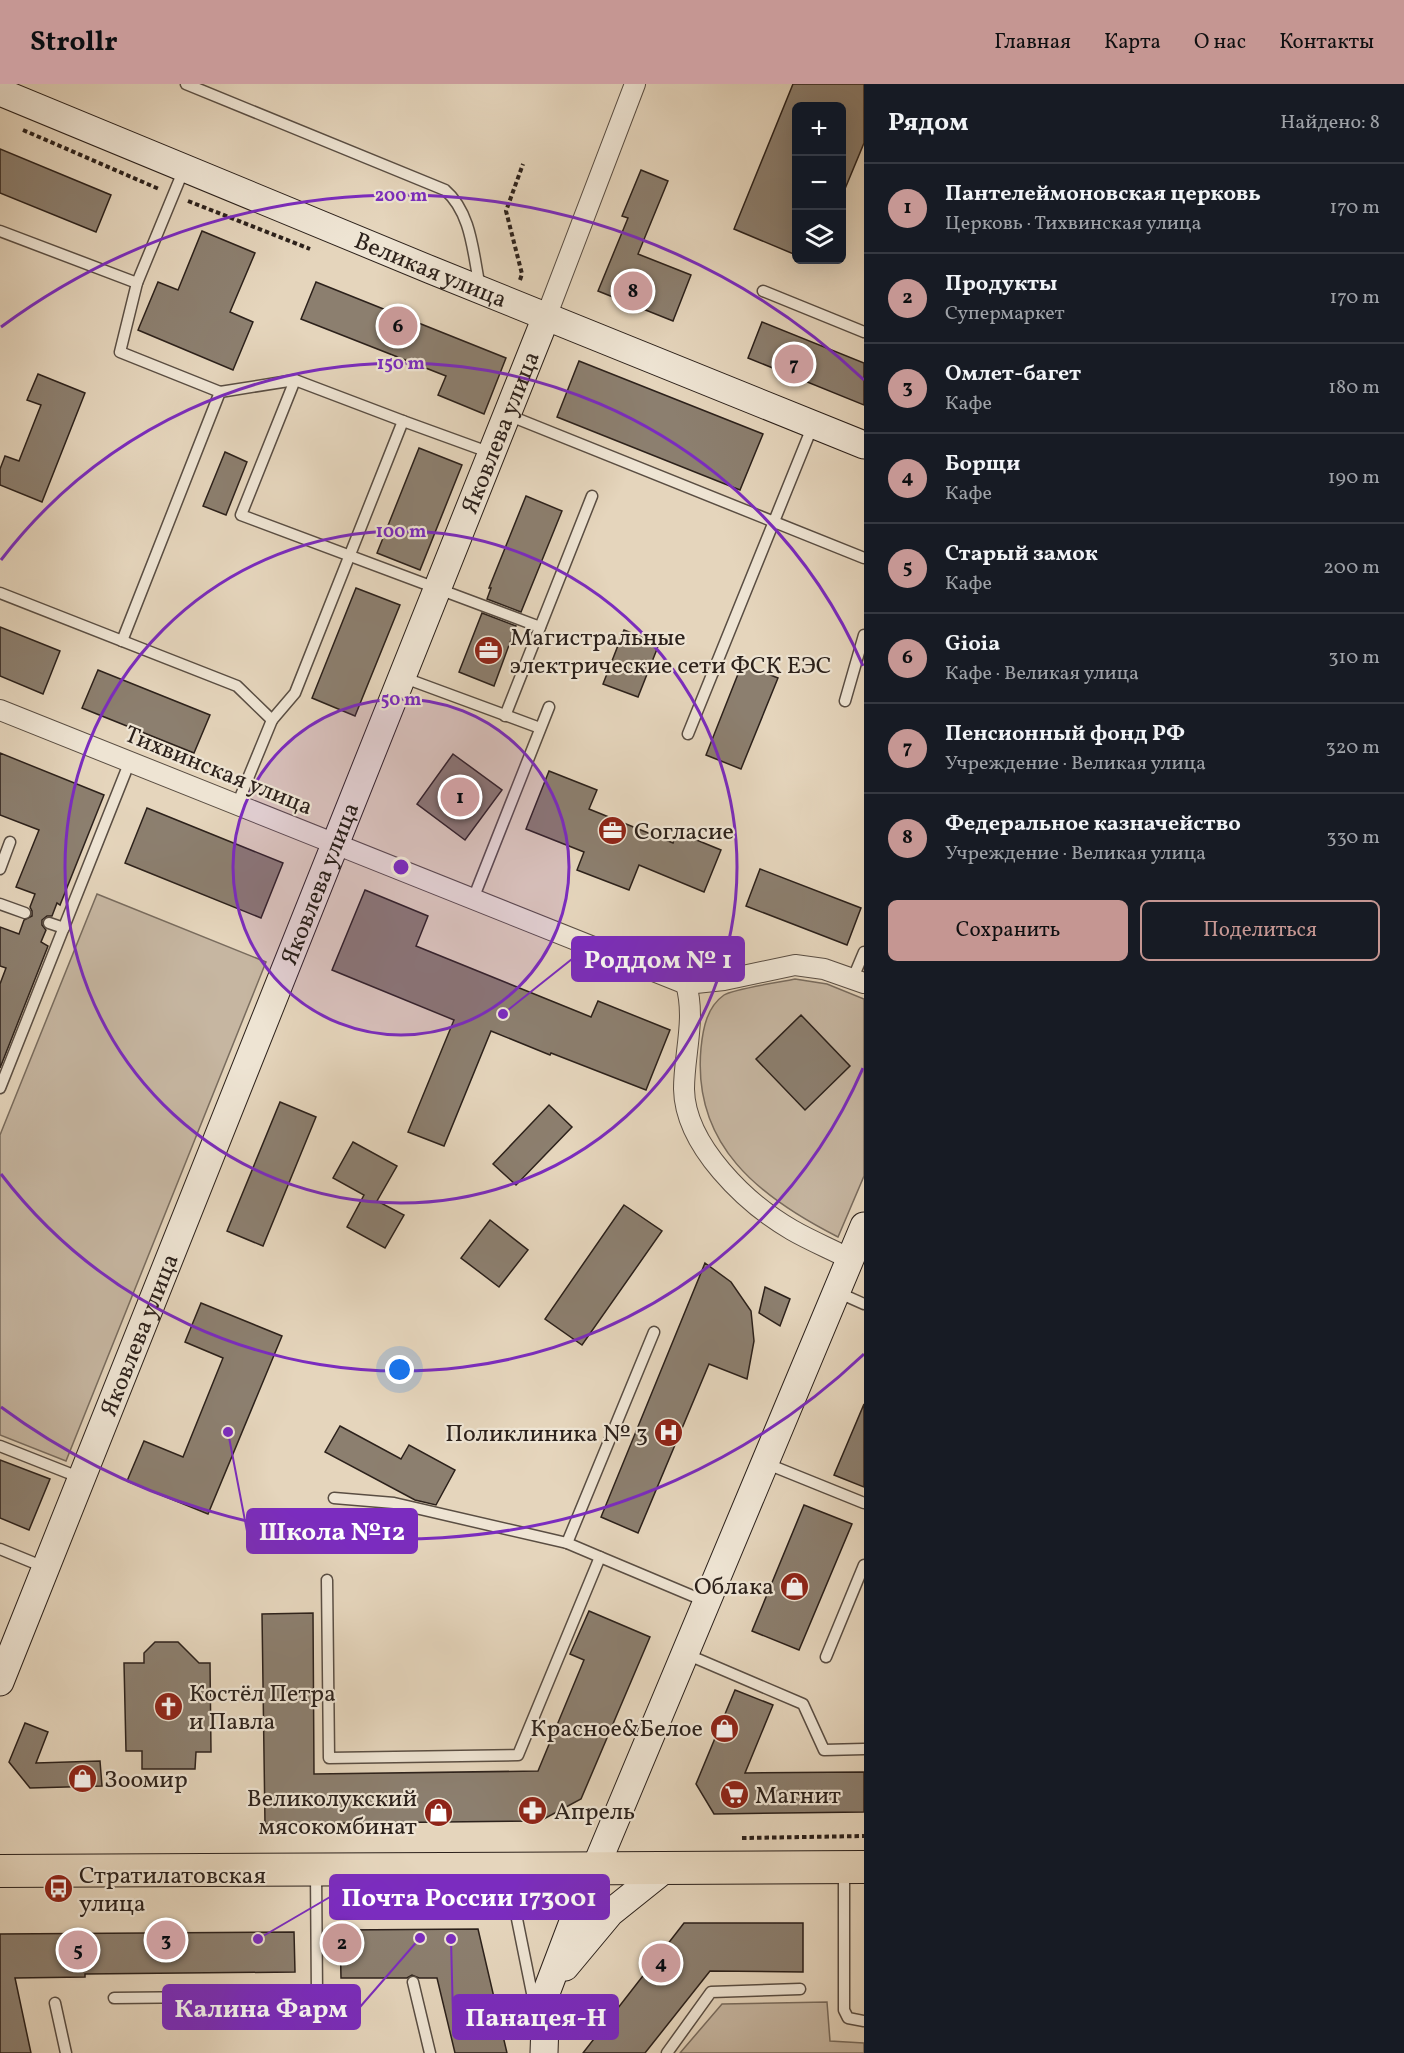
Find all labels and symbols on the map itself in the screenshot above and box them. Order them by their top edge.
text: 200 m [375,184,427,209]
street label: Великая улица [348,225,512,318]
pin: 8 [614,268,652,314]
pin: 6 [378,304,418,348]
pin: 7 [774,342,814,386]
street label: Яковлева улица [454,347,550,519]
text: 150 m [377,352,425,377]
text: 100 m [376,520,426,545]
place label: Магистральные электрические сети ФСК ЕЭС [510,622,832,684]
office icon: Магистральные электрические сети ФСК ЕЭС [473,635,505,667]
text: 50 m [381,688,421,713]
street label: Тихвинская улица [119,719,318,825]
pin: 1 [440,774,480,820]
street label: Яковлева улица [273,798,369,971]
office icon: Согласие [597,815,629,847]
place label: Согласие [634,816,734,850]
centre of rings [391,857,411,877]
callout: Роддом № 1 [572,937,744,981]
text: Роддом № 1 [584,943,732,979]
street label: Яковлева улица [93,1249,189,1422]
your location [385,1355,414,1384]
hospital icon: Поликлиника № 3 [653,1417,685,1449]
place label: Поликлиника № 3 [445,1418,648,1452]
callout: Школа №12 [247,1509,417,1553]
text: Школа №12 [259,1515,405,1551]
shop icon: Облака [779,1570,811,1602]
place label: Облака [694,1571,774,1605]
place label: Костёл Петра и Павла [189,1678,336,1740]
church icon: Костёл Петра и Павла [152,1691,184,1723]
shop icon: Красное&Белое [708,1712,740,1744]
place label: Красное&Белое [530,1713,703,1747]
shop icon: Зоомир [67,1763,99,1795]
place label: Зоомир [104,1764,188,1798]
supermarket icon: Магнит [718,1779,750,1811]
place label: Магнит [755,1780,841,1814]
place label: Великолукский мясокомбинат [247,1783,417,1845]
pharmacy icon: Апрель [517,1795,549,1827]
shop icon: Великолукский мясокомбинат [422,1796,454,1828]
place label: Апрель [554,1796,635,1830]
place label: Стратилатовская улица [79,1860,266,1922]
bus stop icon: Стратилатовская улица [42,1873,74,1905]
callout: Почта России 173001 [330,1875,609,1919]
text: Почта России 173001 [341,1881,597,1917]
pin: 3 [146,1918,186,1962]
pin: 2 [322,1920,362,1966]
pin: 5 [58,1928,98,1972]
pin: 4 [642,1940,680,1986]
callout: Калина Фарм [163,1985,360,2029]
text: Калина Фарм [174,1992,348,2028]
callout: Панацея-Н [453,1995,618,2039]
text: Панацея-Н [465,2001,607,2037]

